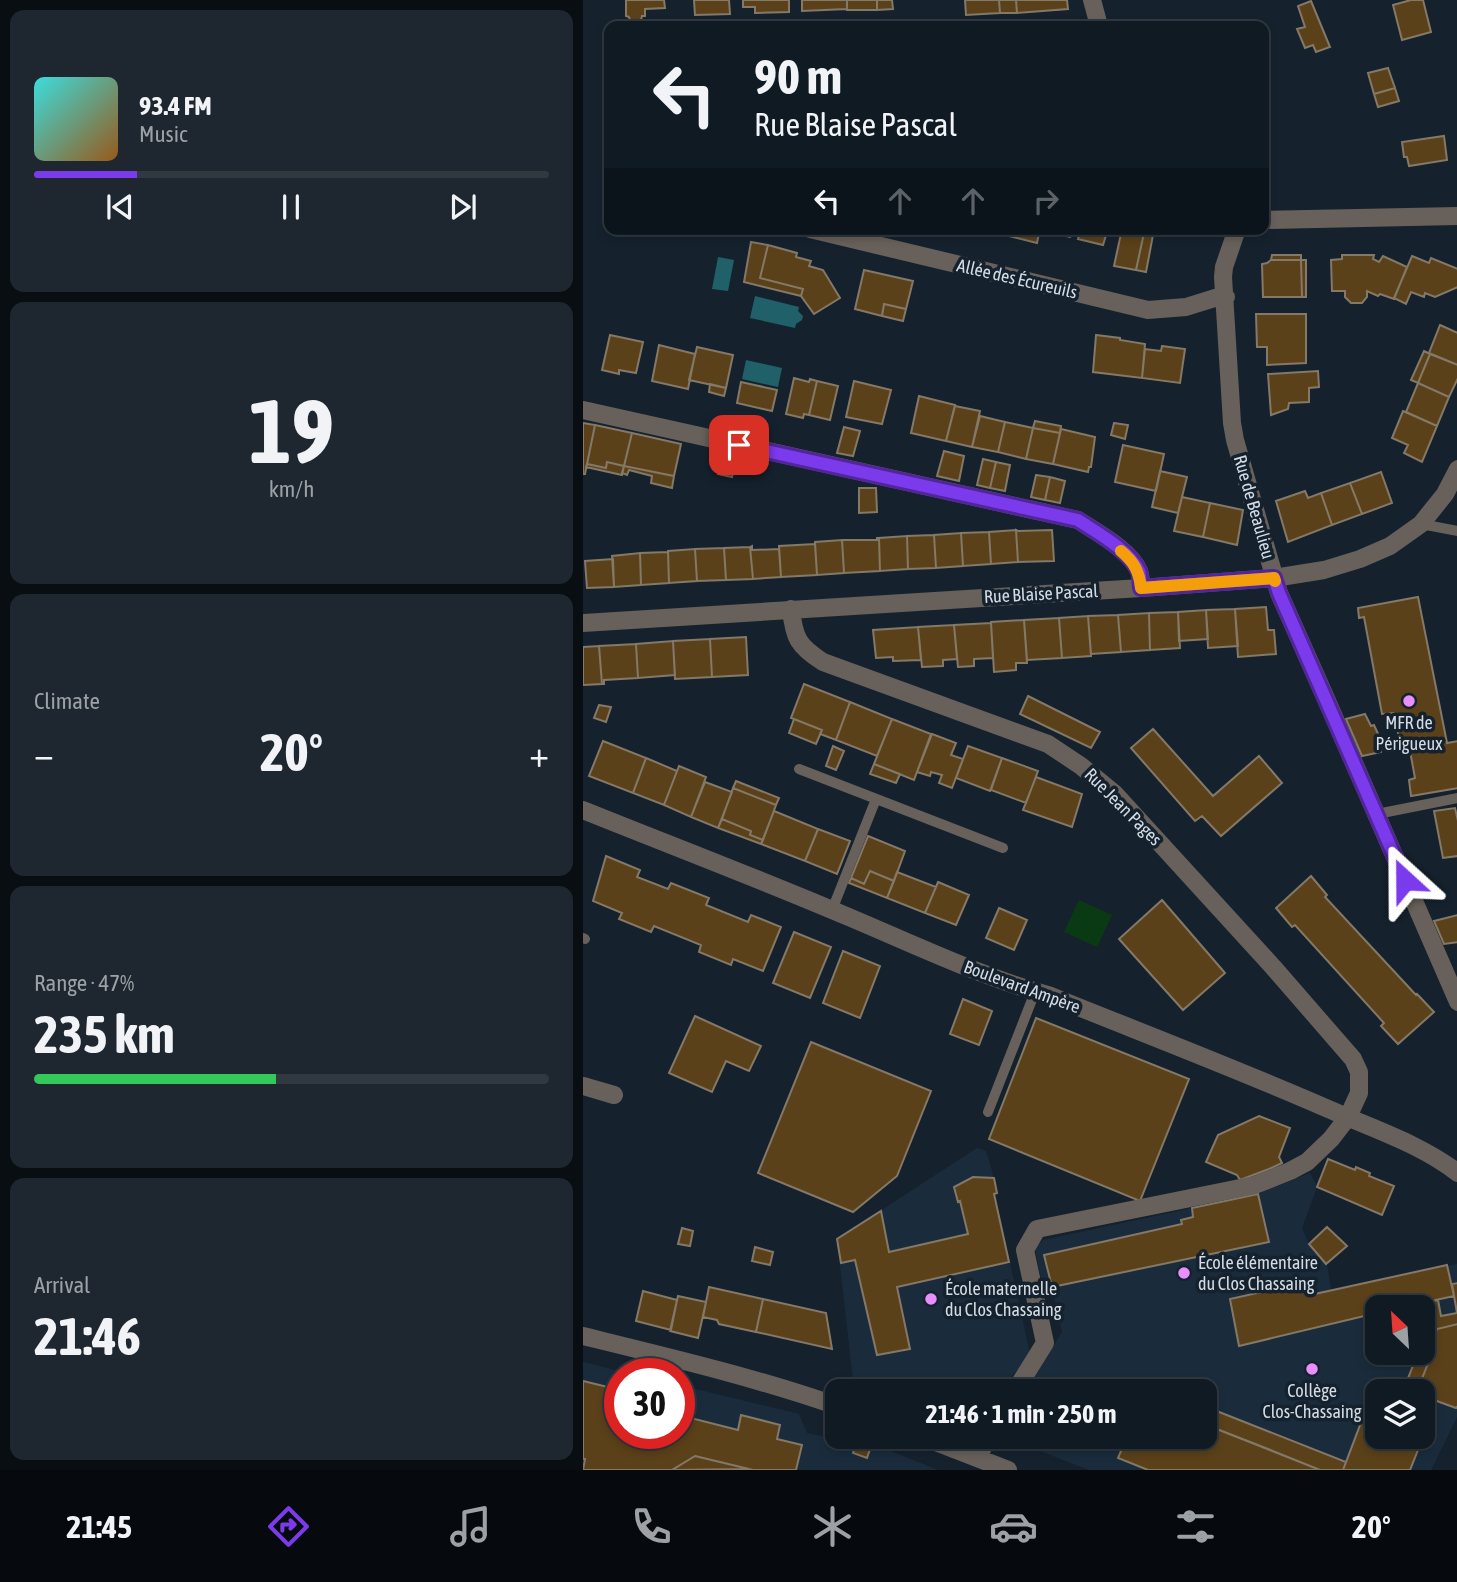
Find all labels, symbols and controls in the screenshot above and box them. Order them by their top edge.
text: 90 m [754,48,842,104]
icon: left [639,49,730,140]
text: 93.4 FM [139,91,212,121]
text: Rue Blaise Pascal [754,106,957,143]
text: Music [139,121,187,147]
icon: left [808,182,846,220]
icon: ahead [881,182,919,220]
icon: ahead [954,182,992,220]
icon: right [1027,182,1065,220]
icon: previous [101,188,139,226]
icon: pause [272,188,310,226]
icon: next [444,188,482,226]
street label: Allée des Écureuils [955,254,1079,303]
text: 19 [249,378,334,482]
pin [709,415,769,475]
icon: arrive [720,426,758,464]
street label: Rue de Beaulieu [1230,453,1279,561]
text: km/h [269,476,314,502]
street label: Rue Blaise Pascal [983,580,1099,607]
text: Climate [34,688,100,714]
marker: MFR de Périgueux [1401,693,1417,709]
place label: MFR de Périgueux [1376,712,1442,754]
text: 20° [260,722,323,782]
text: − [34,732,54,775]
text: + [529,732,549,775]
street label: Rue Jean Pages [1080,764,1166,850]
position arrow [1368,843,1442,917]
street label: Boulevard Ampère [961,956,1083,1017]
text: Range · 47% [34,970,134,996]
text: 235 km [34,1004,175,1064]
place label: École élémentaire du Clos Chassaing [1198,1252,1318,1294]
marker: École élémentaire du Clos Chassaing [1176,1265,1192,1281]
text: Arrival [34,1272,90,1298]
place label: École maternelle du Clos Chassaing [945,1278,1062,1320]
marker: École maternelle du Clos Chassaing [923,1291,939,1307]
north arrow [1365,1295,1435,1365]
map controls [1365,1295,1435,1449]
text: 21:46 [34,1306,141,1366]
speed limit sign: 30 [604,1358,695,1449]
marker: Collège Clos-Chassaing [1304,1361,1320,1377]
button: layers [1365,1379,1435,1449]
place label: Collège Clos-Chassaing [1263,1380,1362,1422]
text: 21:46 · 1 min · 250 m [926,1399,1116,1429]
icon: directions [264,1502,313,1551]
icon: music [446,1502,495,1551]
icon: phone [627,1502,676,1551]
icon: climate [808,1502,857,1551]
icon: car [989,1502,1038,1551]
icon: filters [1171,1502,1220,1551]
text: 21:45 [66,1508,132,1545]
text: 20° [1352,1508,1391,1545]

